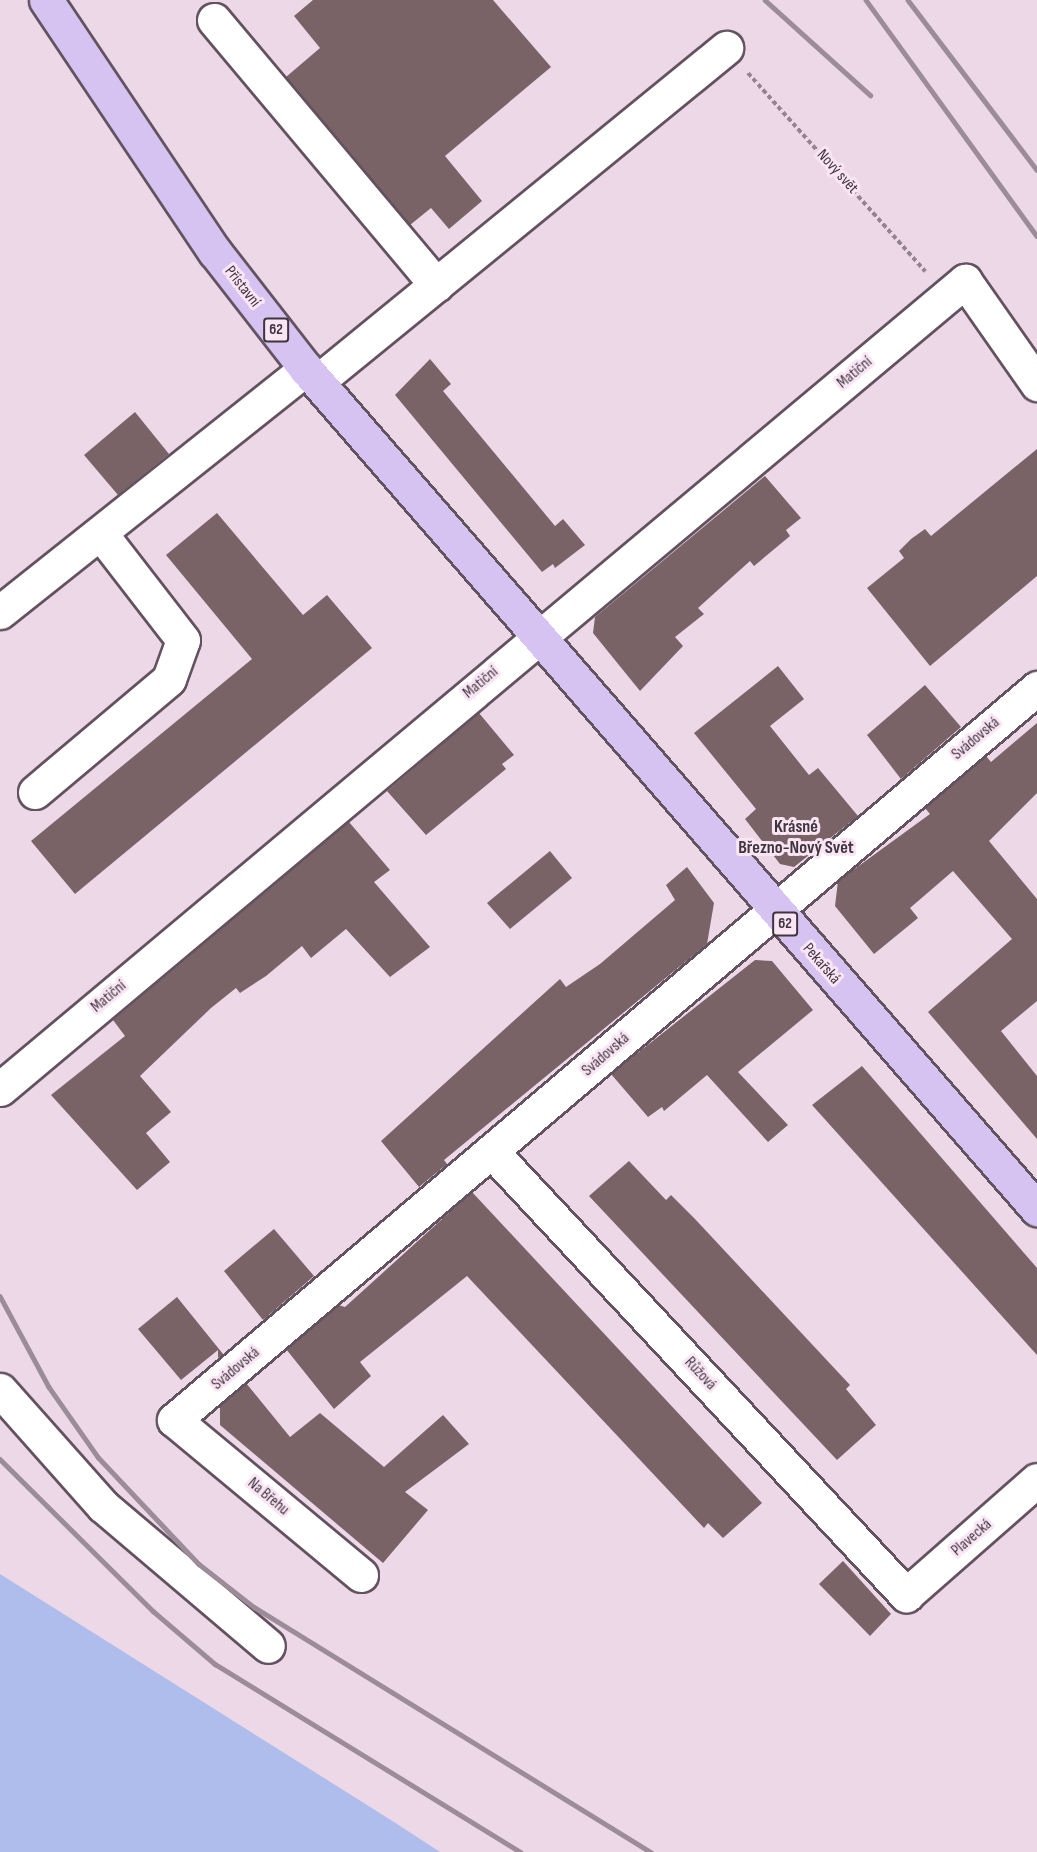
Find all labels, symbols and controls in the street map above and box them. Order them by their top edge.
street label: Nový svět [812,146,862,198]
street label: Přístavní [220,263,264,311]
road number: 62 [262,318,290,342]
street label: Matiční [834,353,876,393]
street label: Matiční [460,663,502,703]
street label: Svádovská [948,714,1004,764]
district label: Krásné Březno-Nový Svět [738,817,854,860]
road number: 62 [772,912,798,936]
street label: Pekařská [798,940,844,988]
street label: Matiční [88,977,130,1017]
street label: Svádovská [578,1029,634,1081]
street label: Svádovská [208,1344,264,1394]
street label: Růžová [680,1353,720,1395]
street label: Na Břehu [243,1474,293,1520]
street label: Plavecká [948,1515,996,1561]

